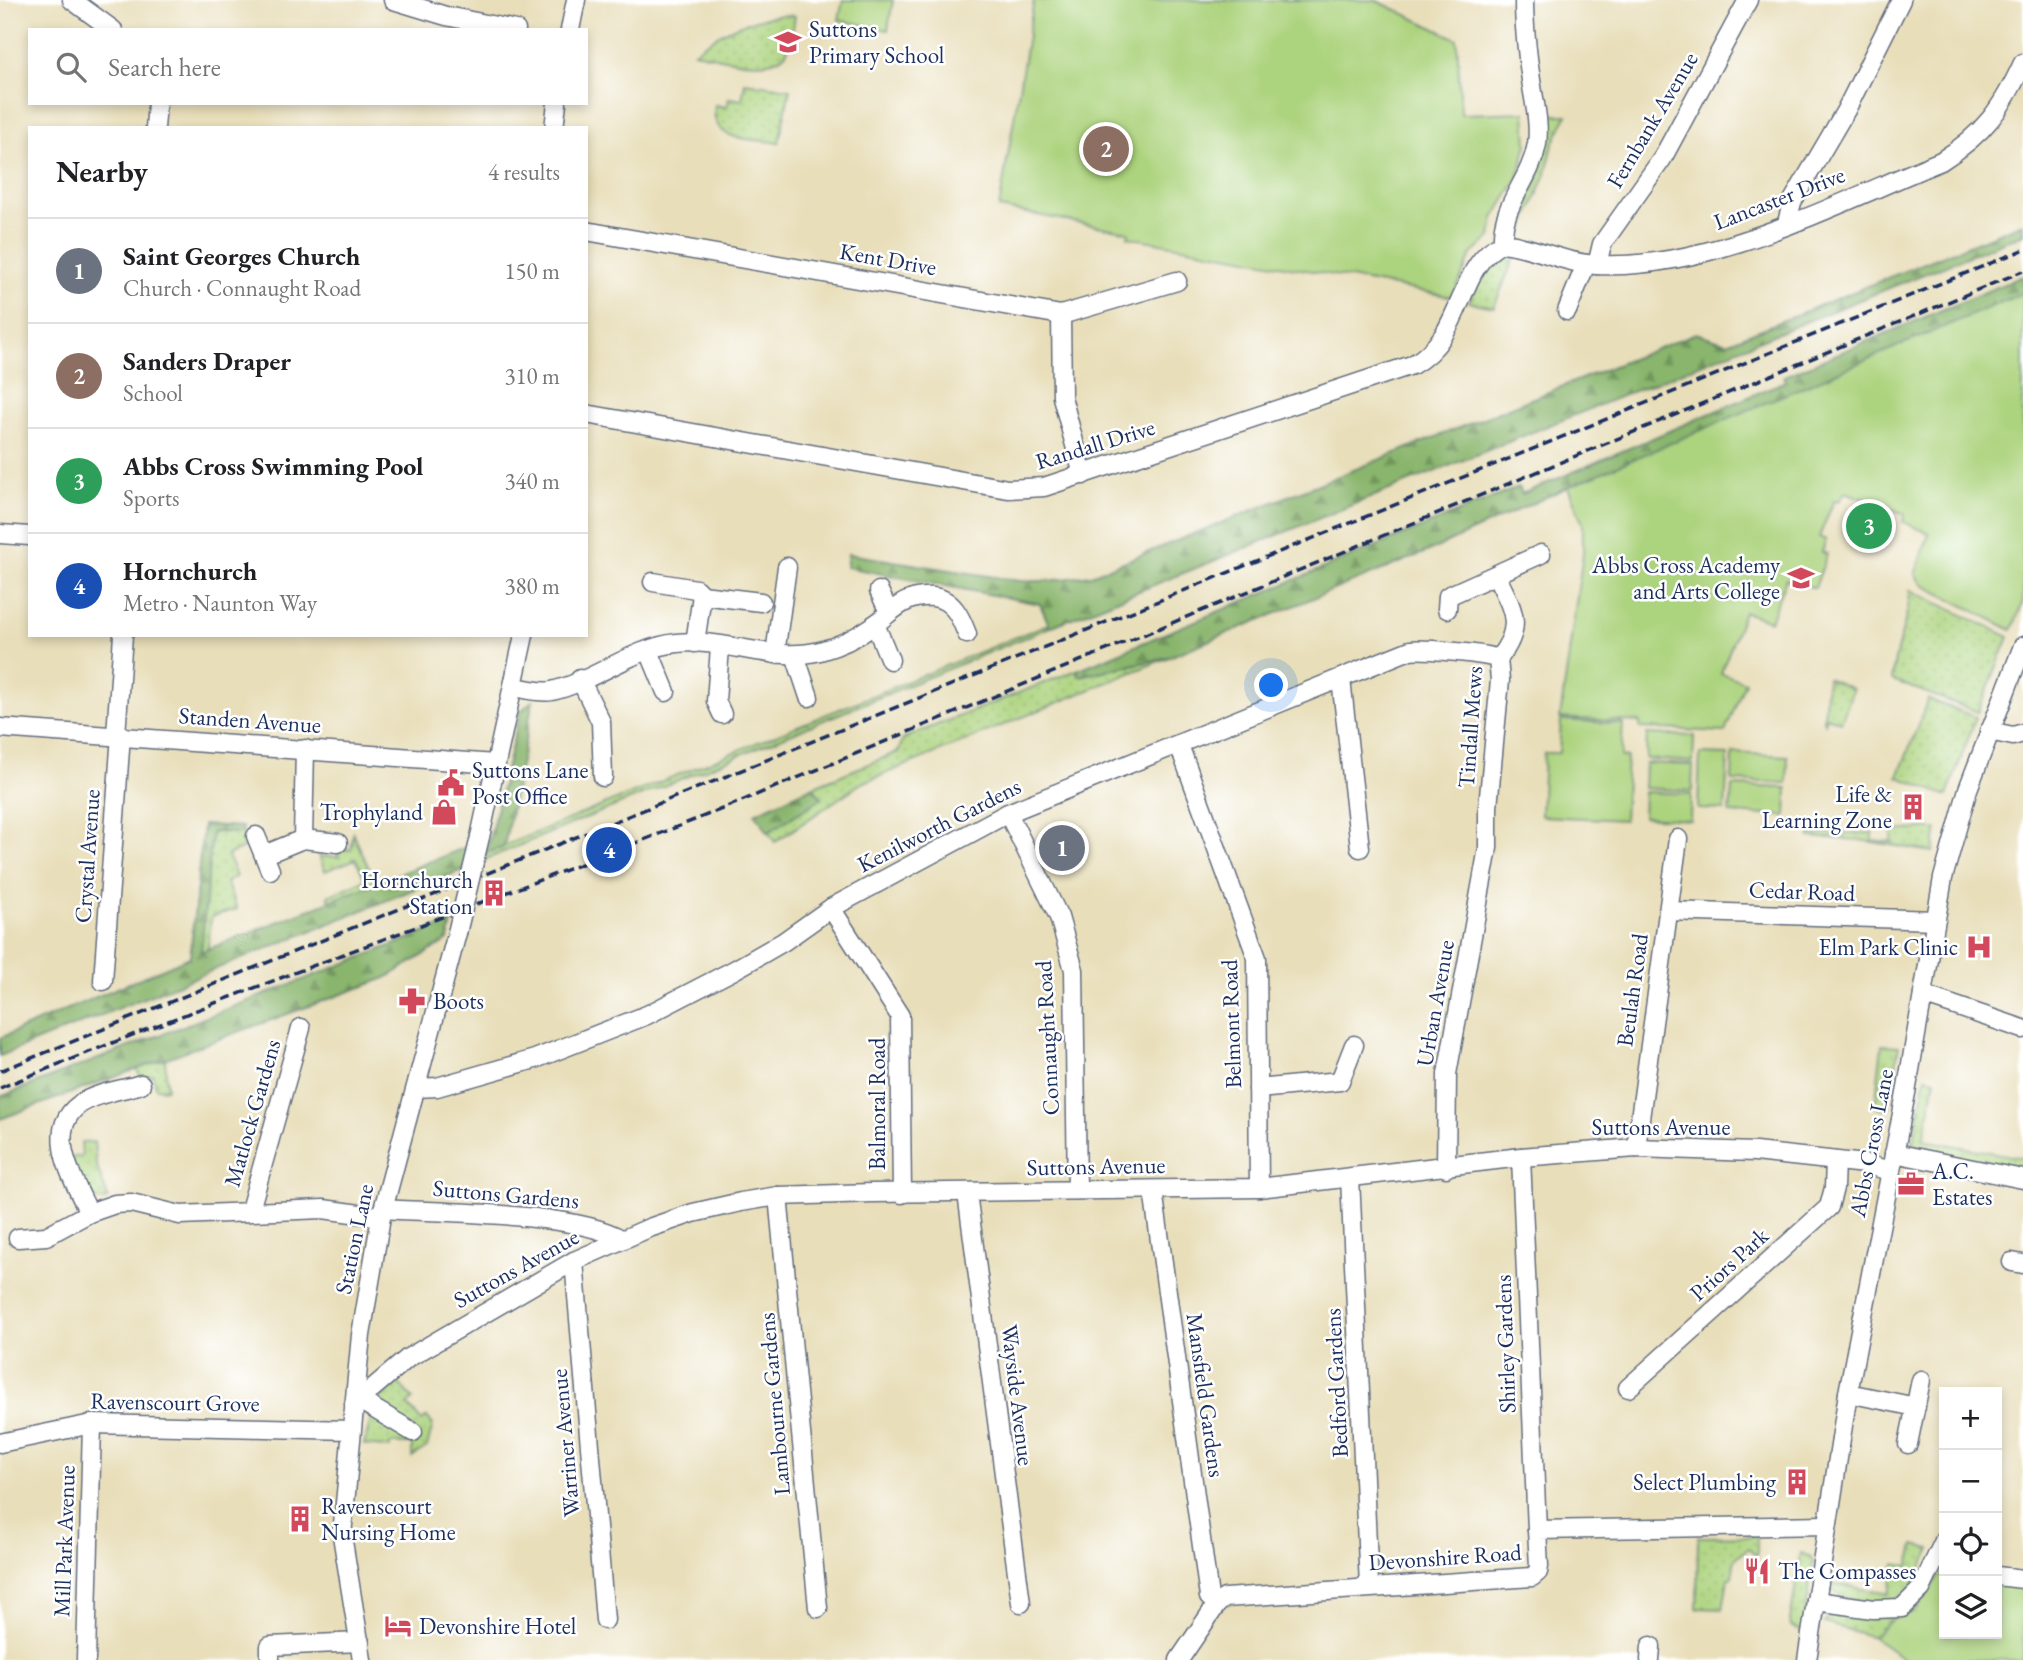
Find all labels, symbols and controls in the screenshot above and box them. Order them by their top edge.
place label: Suttons Primary School [809,14,945,70]
school or university icon: Suttons Primary School [773,27,803,57]
search box [28,28,588,105]
street label: Fernbank Avenue [1599,46,1705,194]
icon: search [52,48,90,86]
text: Search here [108,50,221,84]
pin: 2 [1083,123,1129,175]
text: Nearby [56,152,148,191]
text: 4 results [488,157,560,187]
street label: Lancaster Drive [1709,159,1849,237]
street label: Kent Drive [837,236,939,282]
text: Saint Georges Church [123,239,360,273]
text: 1 [73,256,85,286]
text: 150 m [504,256,560,286]
text: Church · Connaught Road [123,273,361,303]
text: Sanders Draper [123,344,291,378]
text: 2 [73,361,85,391]
text: 310 m [504,361,560,391]
text: School [123,378,183,408]
street label: Randall Drive [1032,412,1158,476]
text: Abbs Cross Swimming Pool [123,449,423,483]
text: 3 [73,466,85,496]
text: 340 m [504,466,560,496]
text: Sports [123,483,179,513]
pin: 3 [1846,500,1892,552]
place label: Abbs Cross Academy and Arts College [1591,550,1781,606]
text: Hornchurch [123,554,257,588]
school or university icon: Abbs Cross Academy and Arts College [1786,563,1816,593]
text: 4 [73,571,85,601]
text: 380 m [504,571,560,601]
text: Metro · Naunton Way [123,588,317,618]
street label: Tindall Mews [1451,665,1489,789]
your location [1254,668,1288,702]
street label: Standen Avenue [178,700,322,740]
place label: Suttons Lane Post Office [472,755,589,811]
public building icon: Suttons Lane Post Office [436,768,466,798]
street label: Kenilworth Gardens [852,771,1026,879]
place label: Life & Learning Zone [1762,779,1892,835]
street label: Crystal Avenue [67,788,107,924]
building icon: Life & Learning Zone [1898,792,1928,822]
place label: Trophyland [320,797,423,827]
shop icon: Trophyland [429,797,459,827]
pin: 1 [1039,822,1085,874]
pin: 4 [586,824,632,876]
place label: Hornchurch Station [361,865,473,921]
street label: Cedar Road [1748,874,1856,908]
building icon: Hornchurch Station [479,878,509,908]
street label: Beulah Road [1609,931,1655,1048]
place label: Elm Park Clinic [1819,932,1958,962]
hospital icon: Elm Park Clinic [1964,932,1994,962]
street label: Urban Avenue [1409,937,1461,1069]
street label: Belmont Road [1214,958,1248,1089]
street label: Connaught Road [1028,959,1066,1116]
pharmacy icon: Boots [397,986,427,1016]
place label: Boots [433,986,484,1016]
street label: Matlock Gardens [217,1036,287,1190]
street label: Balmoral Road [862,1037,892,1170]
street label: Abbs Cross Lane [1842,1066,1900,1221]
street label: Suttons Avenue [1592,1112,1730,1142]
street label: Suttons Avenue [1026,1150,1166,1182]
place label: A.C. Estates [1931,1156,1992,1212]
office icon: A.C. Estates [1896,1169,1926,1199]
street label: Suttons Gardens [432,1173,580,1215]
street label: Station Lane [328,1181,380,1297]
street label: Priors Park [1683,1220,1776,1307]
street label: Suttons Avenue [448,1221,584,1315]
street label: Shirley Gardens [1488,1274,1522,1414]
street label: Bedford Gardens [1317,1307,1355,1459]
street label: Mansfield Gardens [1180,1311,1232,1479]
street label: Lambourne Gardens [751,1312,797,1496]
street label: Wayside Avenue [994,1323,1042,1467]
street label: Warriner Avenue [544,1368,586,1518]
street label: Ravenscourt Grove [90,1386,260,1418]
map controls [1939,1387,2002,1639]
button: + [1939,1387,2002,1450]
button: − [1939,1450,2002,1513]
street label: Mill Park Avenue [46,1465,82,1617]
place label: Select Plumbing [1633,1467,1777,1497]
building icon: Select Plumbing [1782,1467,1812,1497]
place label: Ravenscourt Nursing Home [321,1491,456,1547]
building icon: Ravenscourt Nursing Home [285,1504,315,1534]
button: locate [1939,1513,2002,1576]
street label: Devonshire Road [1367,1537,1523,1577]
restaurant icon: The Compasses [1742,1556,1772,1586]
place label: The Compasses [1778,1556,1916,1586]
button: layers [1939,1576,2002,1639]
hotel icon: Devonshire Hotel [383,1611,413,1641]
place label: Devonshire Hotel [419,1611,577,1641]

